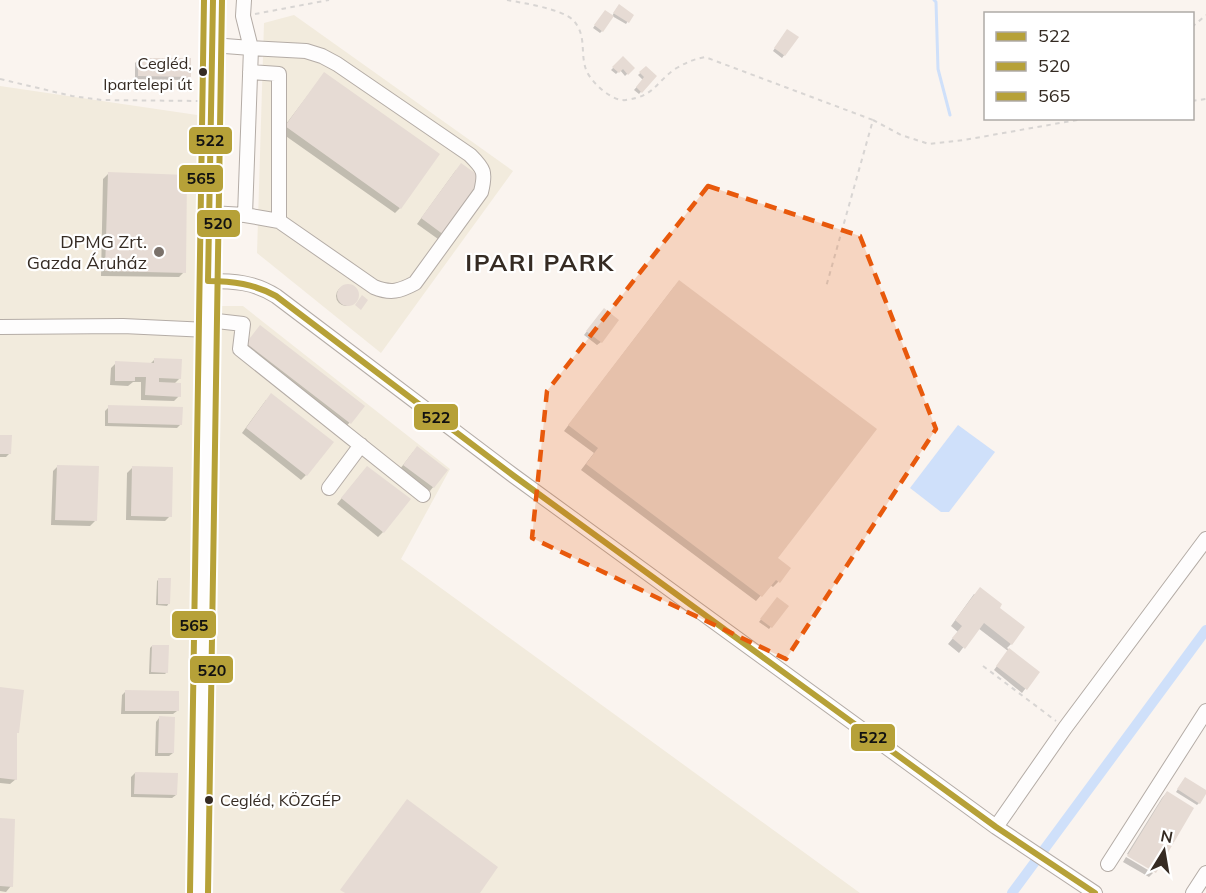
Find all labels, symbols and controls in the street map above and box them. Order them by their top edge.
legend [984,12,1194,120]
text: 522 [1038,24,1070,47]
place label: Cegléd, Ipartelepi út [103,53,192,94]
text: 520 [1038,54,1070,77]
marker: Cegléd, Ipartelepi út [197,66,209,78]
text: 565 [1038,84,1071,107]
line badge: 522 [188,126,233,155]
text: 522 [196,130,224,150]
line badge: 565 [178,164,224,193]
text: 565 [187,168,216,188]
line badge: 520 [196,209,241,238]
text: 520 [204,213,232,233]
place label: DPMG Zrt. Gazda Áruház [27,230,147,274]
marker: DPMG Zrt. Gazda Áruház [152,245,166,259]
district label: IPARI PARK [465,247,615,277]
line badge: 522 [413,403,459,431]
text: 522 [422,407,450,427]
line badge: 565 [171,610,217,639]
text: 565 [180,615,209,635]
line badge: 520 [189,655,234,684]
text: 520 [198,660,226,680]
line badge: 522 [850,723,896,752]
text: 522 [859,727,887,747]
place label: Cegléd, KÖZGÉP [220,790,341,810]
marker: Cegléd, KÖZGÉP [203,794,215,806]
north arrow [1134,821,1194,881]
text: N [1159,825,1175,847]

